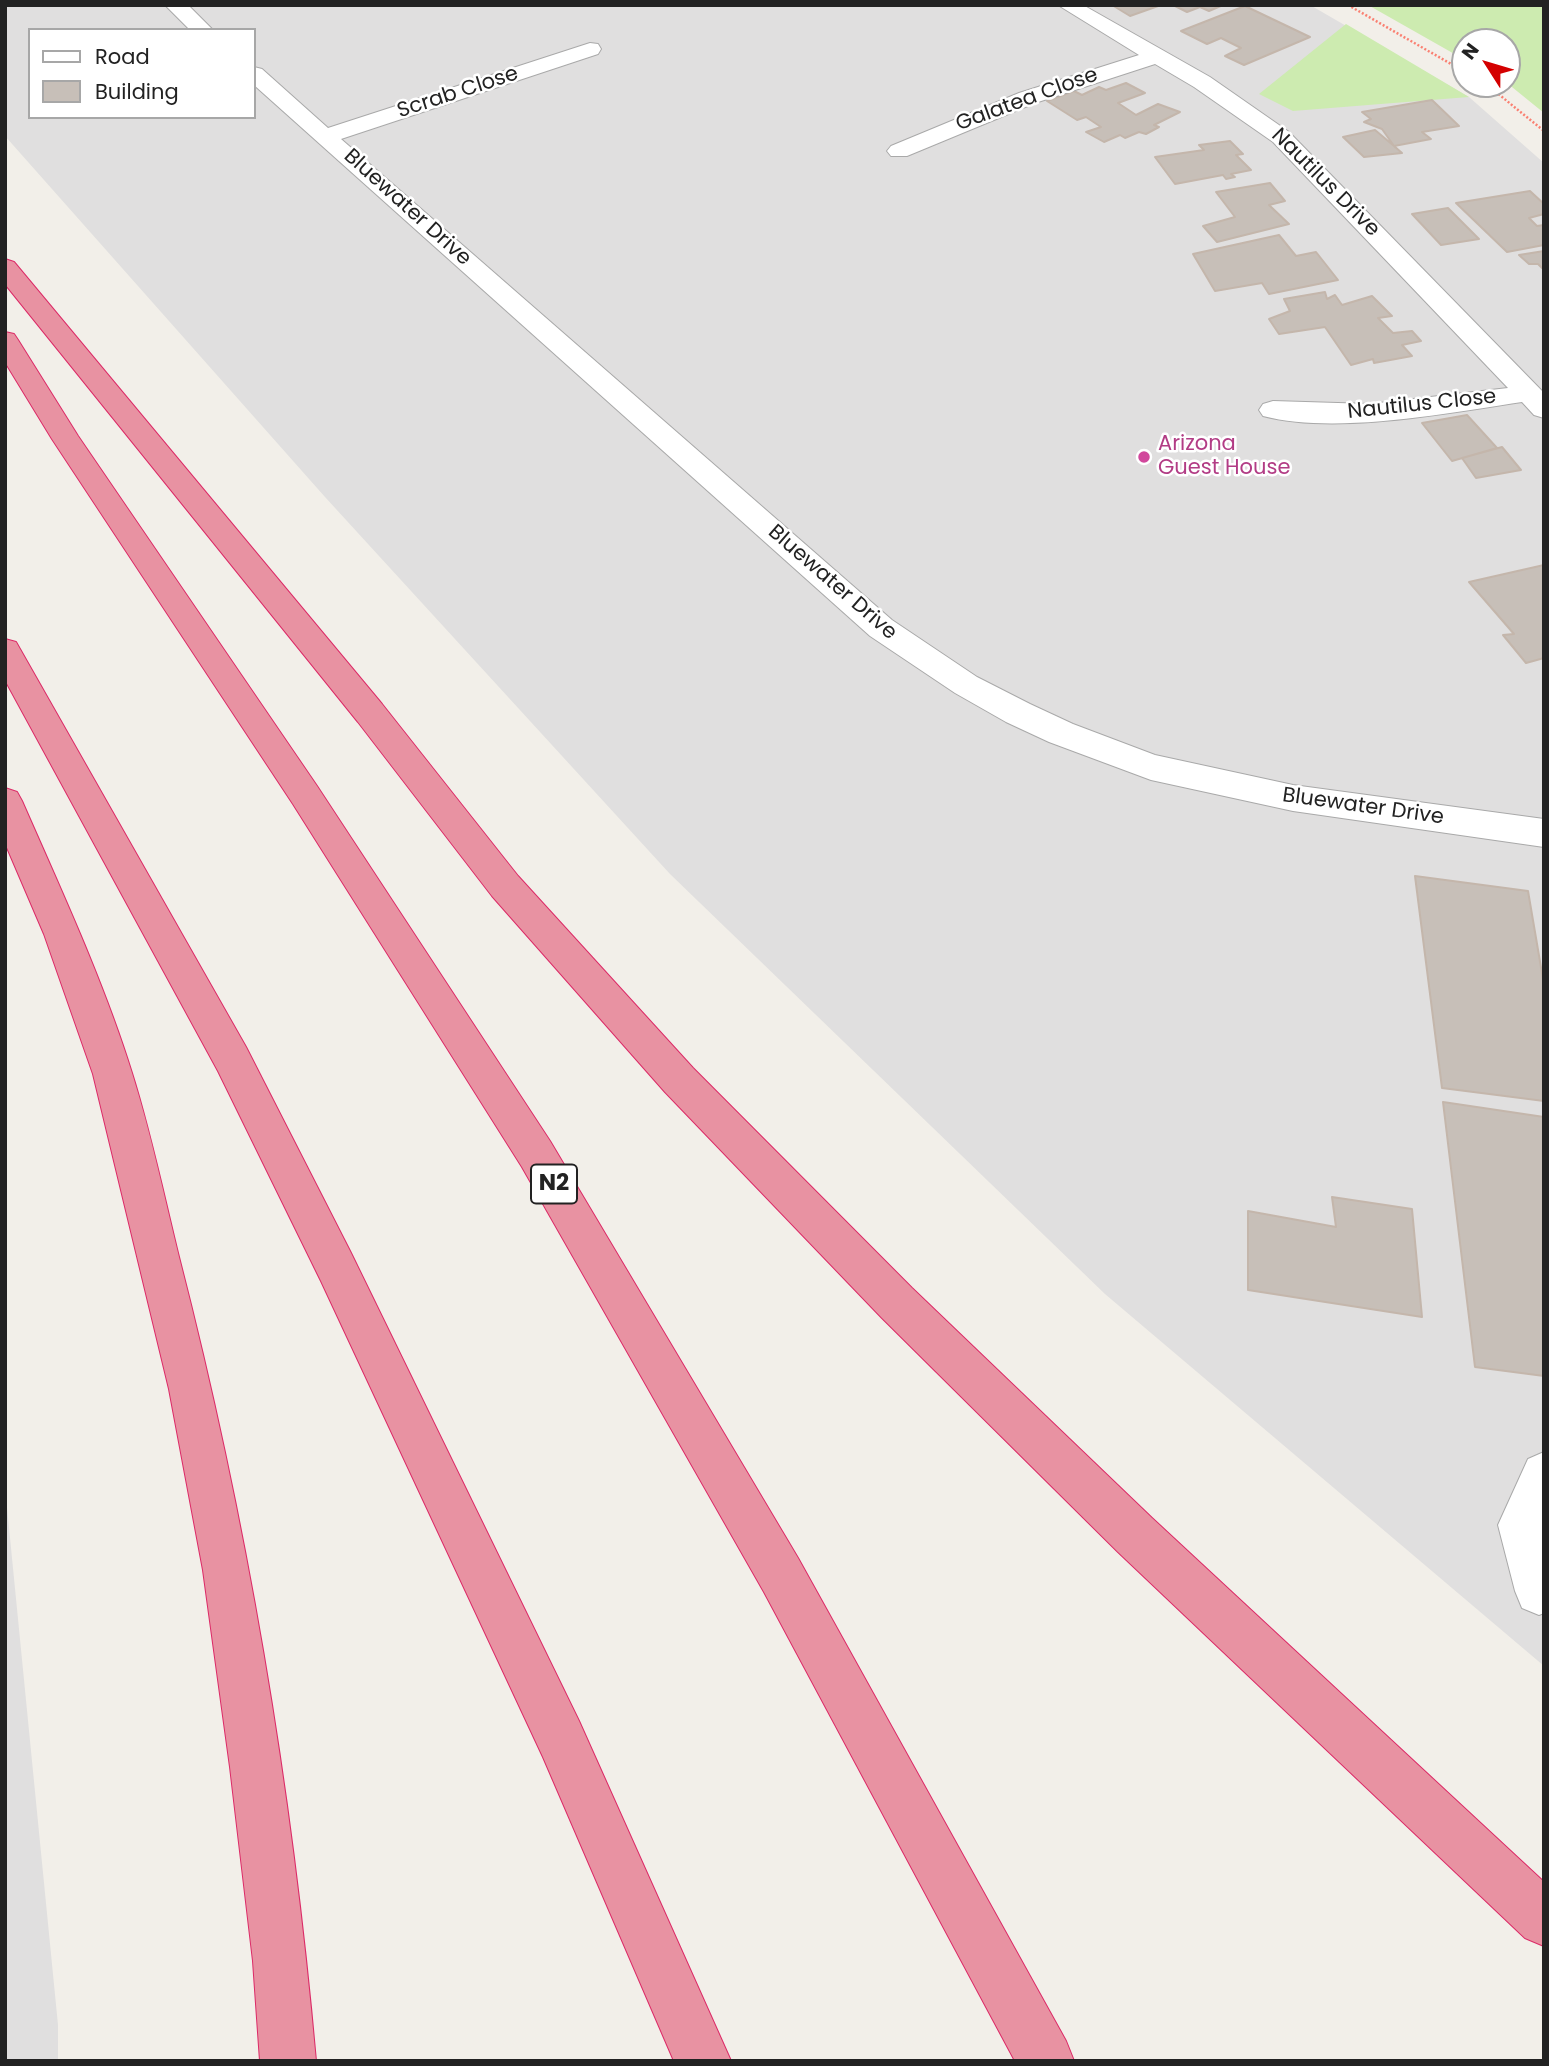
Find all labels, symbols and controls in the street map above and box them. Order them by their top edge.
legend [28,28,256,119]
north arrow [1451,28,1521,98]
text: N [1455,37,1486,65]
text: Road [95,42,150,71]
street label: Scrab Close [394,62,522,124]
street label: Galatea Close [953,63,1101,137]
text: Building [95,77,179,106]
street label: Nautilus Drive [1266,124,1384,242]
street label: Bluewater Drive [338,144,476,272]
street label: Nautilus Close [1346,385,1498,425]
place label: Arizona Guest House [1158,432,1290,482]
marker: Arizona Guest House [1136,449,1152,465]
street label: Bluewater Drive [762,520,902,646]
street label: Bluewater Drive [1281,783,1445,831]
road number: N2 [531,1164,577,1204]

